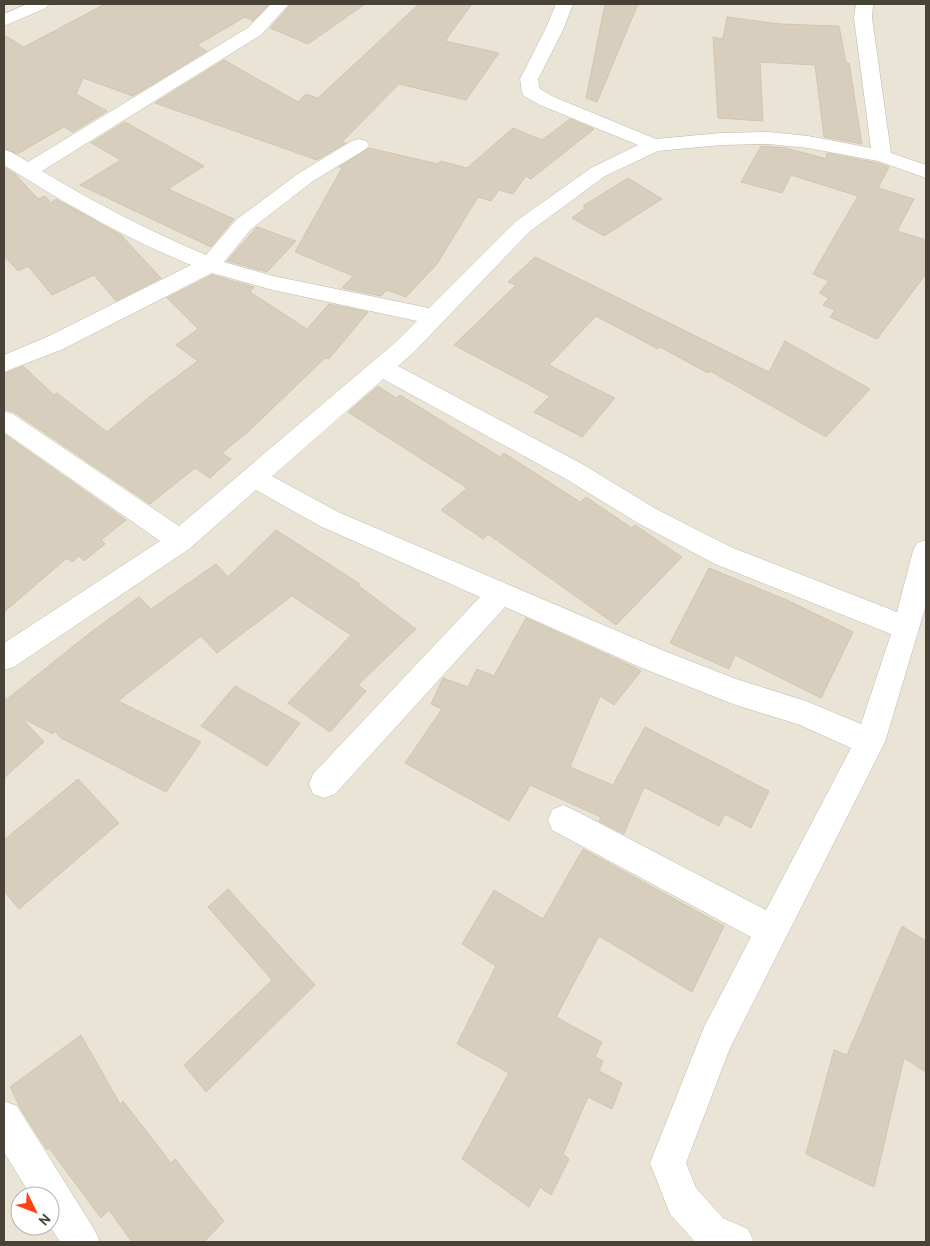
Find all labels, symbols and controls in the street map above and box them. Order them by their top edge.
north arrow [10,1186,60,1236]
text: N [35,1210,55,1229]

